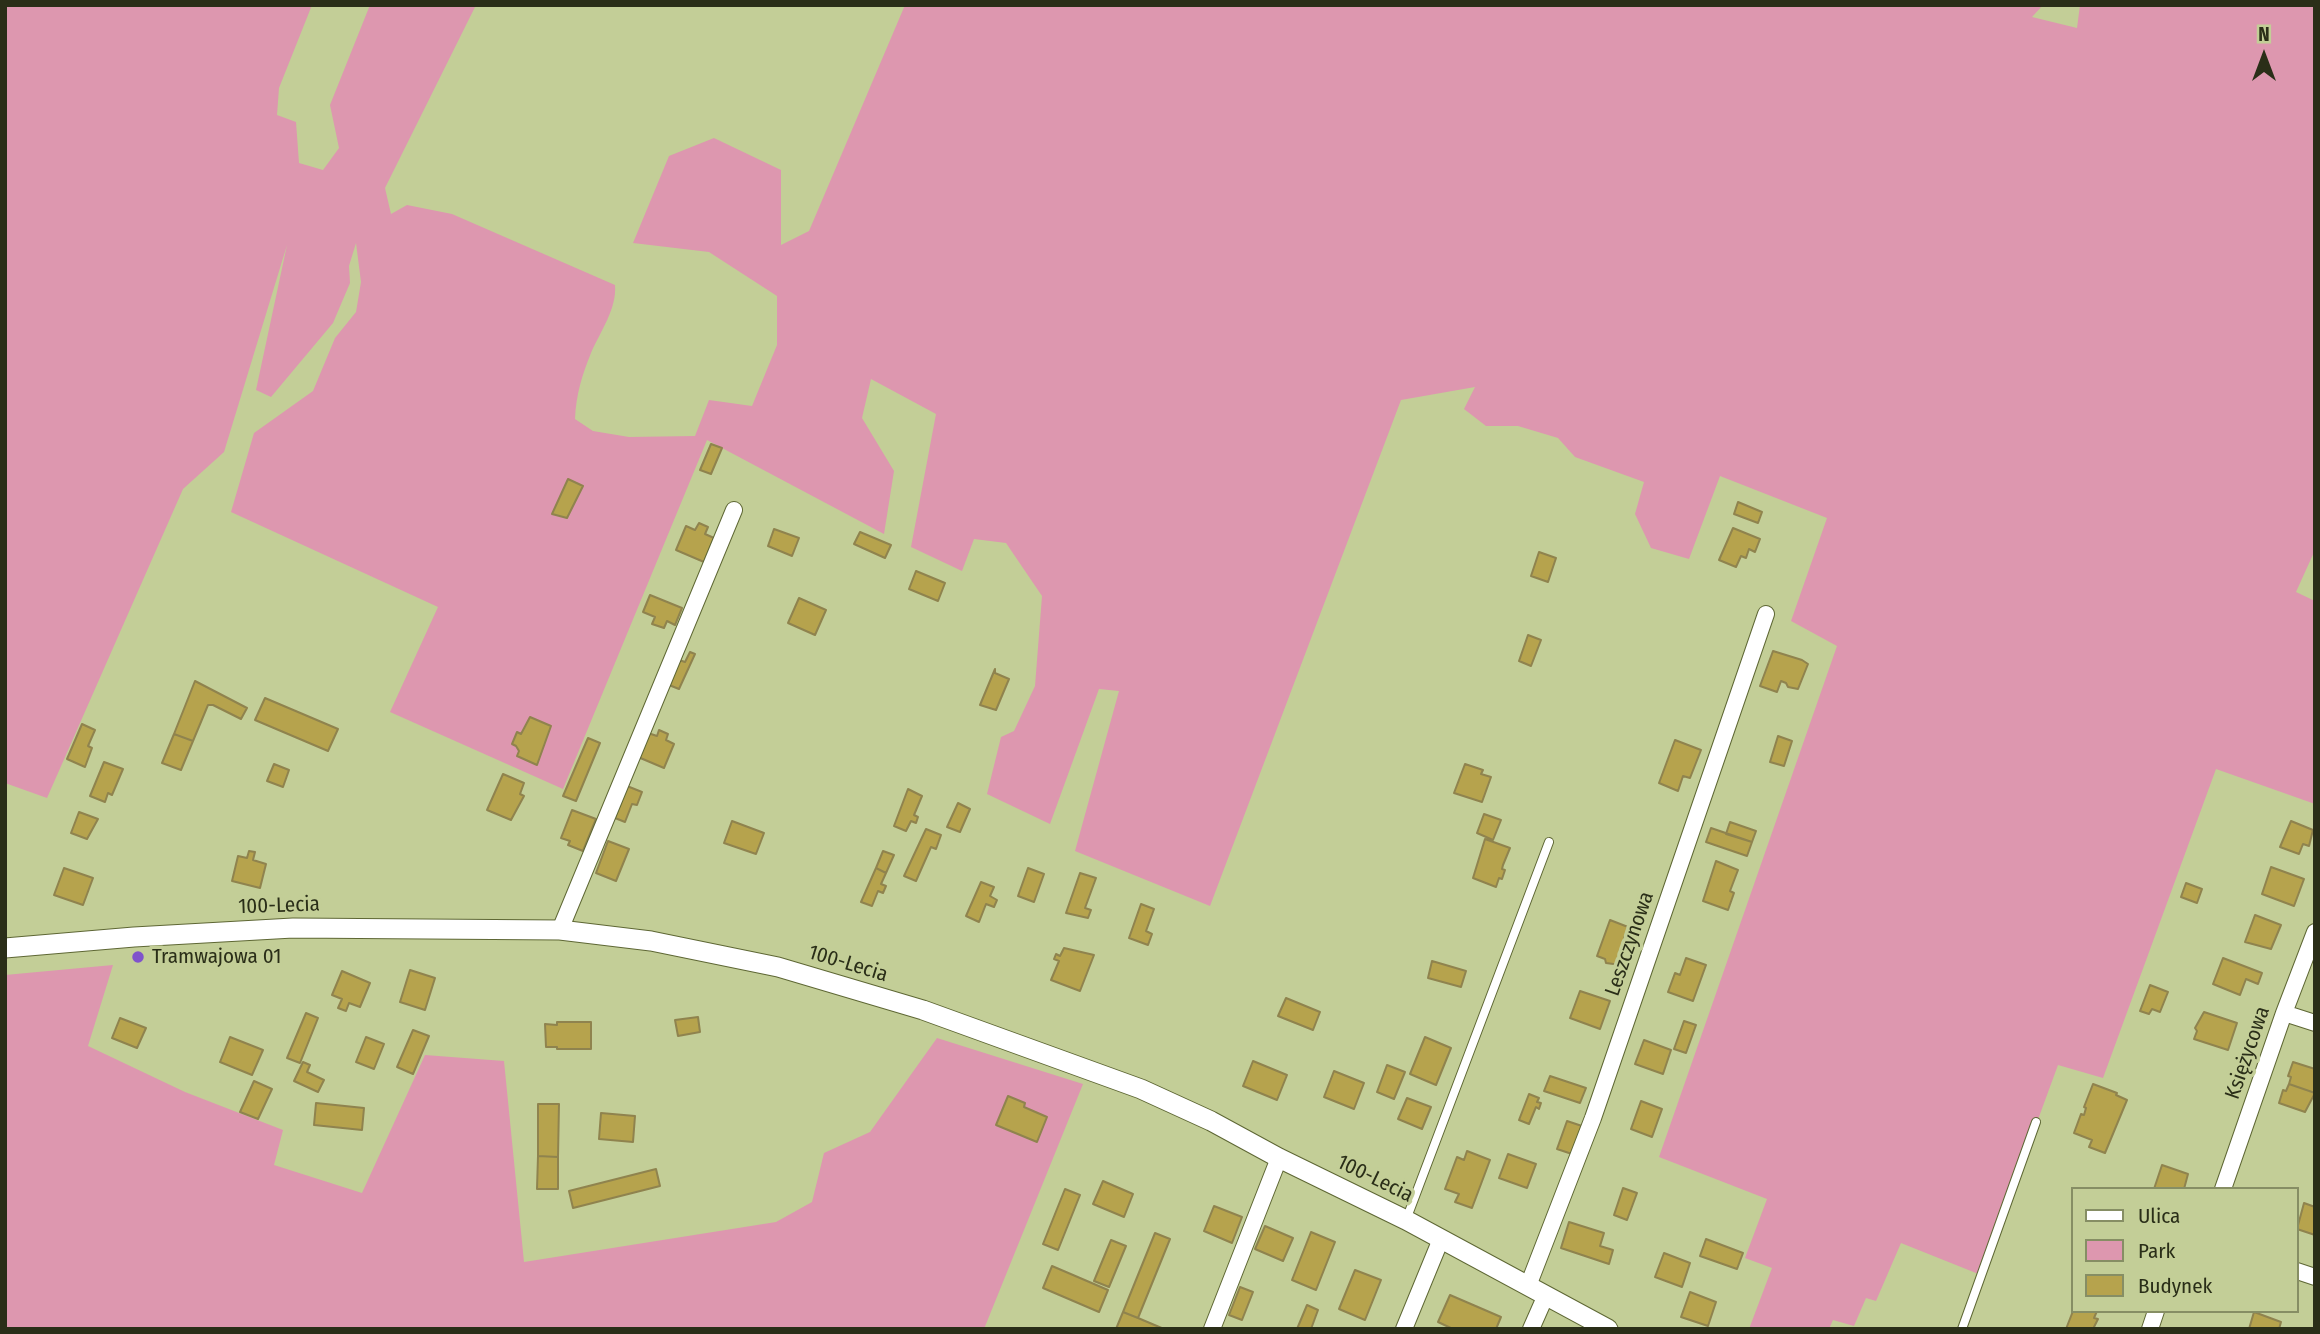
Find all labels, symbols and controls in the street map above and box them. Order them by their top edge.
north arrow [2229,21,2299,91]
text: N [2258,23,2270,46]
street label: Leszczynowa [1600,888,1660,1000]
street label: 100-Lecia [238,892,320,920]
street label: 100-Lecia [805,940,891,988]
place label: Tramwajowa 01 [152,944,281,970]
marker: Tramwajowa 01 [130,949,146,965]
street label: Księżycowa [2220,1003,2276,1103]
street label: 100-Lecia [1333,1150,1417,1208]
legend [2072,1187,2299,1313]
text: Ulica [2138,1203,2180,1229]
text: Park [2138,1238,2175,1264]
text: Budynek [2138,1273,2212,1299]

